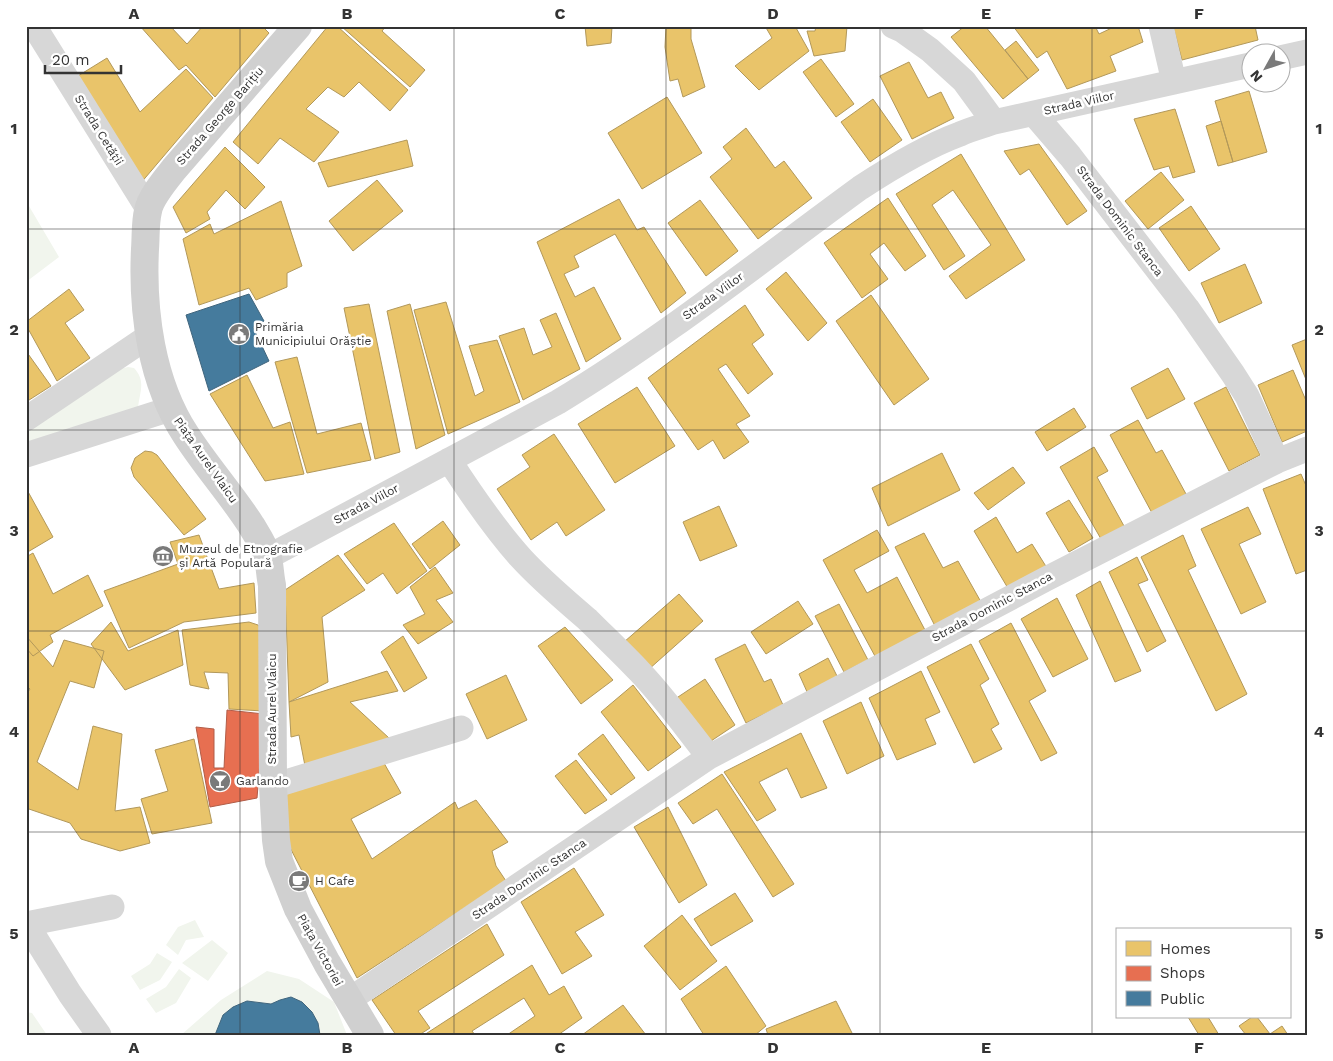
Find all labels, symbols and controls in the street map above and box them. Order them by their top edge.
text: A [129,4,140,23]
text: B [342,4,353,23]
text: C [555,4,566,23]
text: D [767,4,779,23]
text: E [981,4,991,23]
text: F [1194,4,1204,23]
scale bar [45,42,121,74]
north arrow [1240,42,1290,92]
text: 20 m [52,51,90,69]
street label: Strada George Barițiu [174,64,266,168]
text: N [1247,67,1266,85]
street label: Strada Viilor [1042,88,1116,118]
street label: Strada Cetății [72,92,126,168]
text: 1 [11,119,17,138]
text: 1 [1316,119,1322,138]
street label: Strada Dominic Stanca [1074,163,1166,279]
street label: Strada Viilor [680,269,746,323]
text: 2 [9,320,19,339]
place label: Primăria Municipiului Orăștie [255,320,372,348]
text: 2 [1314,320,1324,339]
public building icon: Primăria Municipiului Orăștie [227,322,251,346]
street label: Piața Aurel Vlaicu [171,414,241,506]
street label: Strada Viilor [331,481,401,527]
text: 3 [9,521,19,540]
text: 3 [1314,521,1324,540]
place label: Muzeul de Etnografie și Artă Populară [179,542,303,570]
museum icon: Muzeul de Etnografie și Artă Populară [151,544,175,568]
street label: Strada Dominic Stanca [929,569,1055,645]
street label: Strada Aurel Vlaicu [265,653,279,765]
text: 4 [9,722,19,741]
text: 4 [1314,722,1324,741]
bar icon: Garlando [208,769,232,793]
place label: Garlando [236,774,289,788]
street label: Strada Dominic Stanca [469,835,589,922]
cafe icon: H Cafe [287,869,311,893]
place label: H Cafe [315,874,354,888]
street label: Piața Victoriei [294,911,346,989]
text: 5 [9,924,19,943]
text: 5 [1314,924,1324,943]
legend [1116,928,1290,1018]
text: Homes [1160,940,1211,958]
text: Shops [1160,964,1205,982]
text: Public [1160,990,1205,1008]
text: A [129,1038,140,1057]
text: B [342,1038,353,1057]
text: C [555,1038,566,1057]
text: D [767,1038,779,1057]
text: E [981,1038,991,1057]
text: F [1194,1038,1204,1057]

